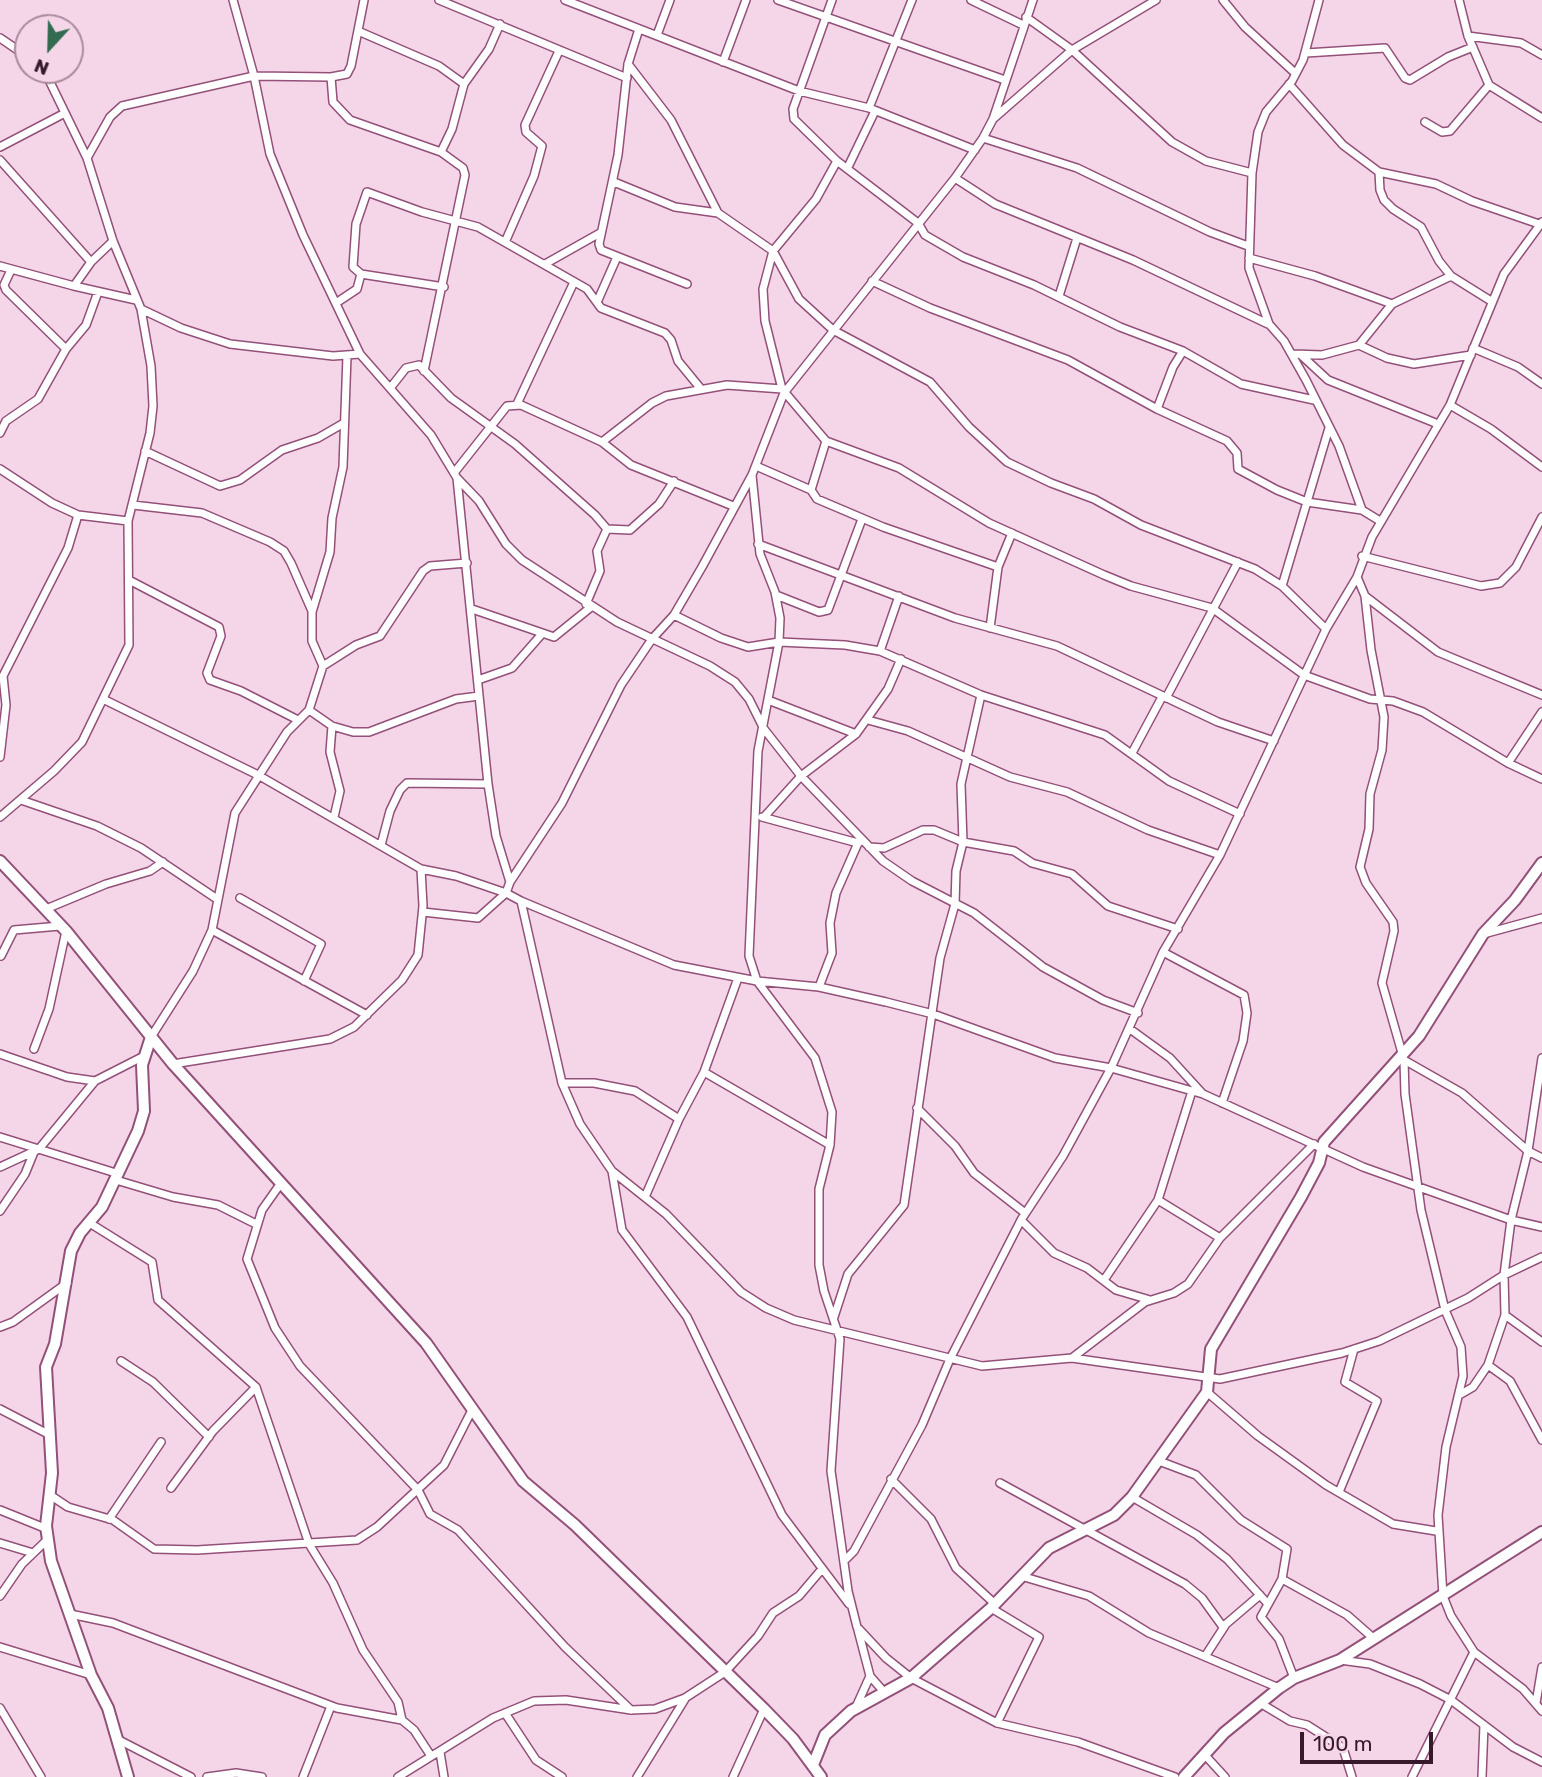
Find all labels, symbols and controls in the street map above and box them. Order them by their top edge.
north arrow [14,14,84,84]
text: N [31,54,52,80]
scale bar [1304,1718,1437,1762]
text: 100 m [1313,1731,1372,1756]

